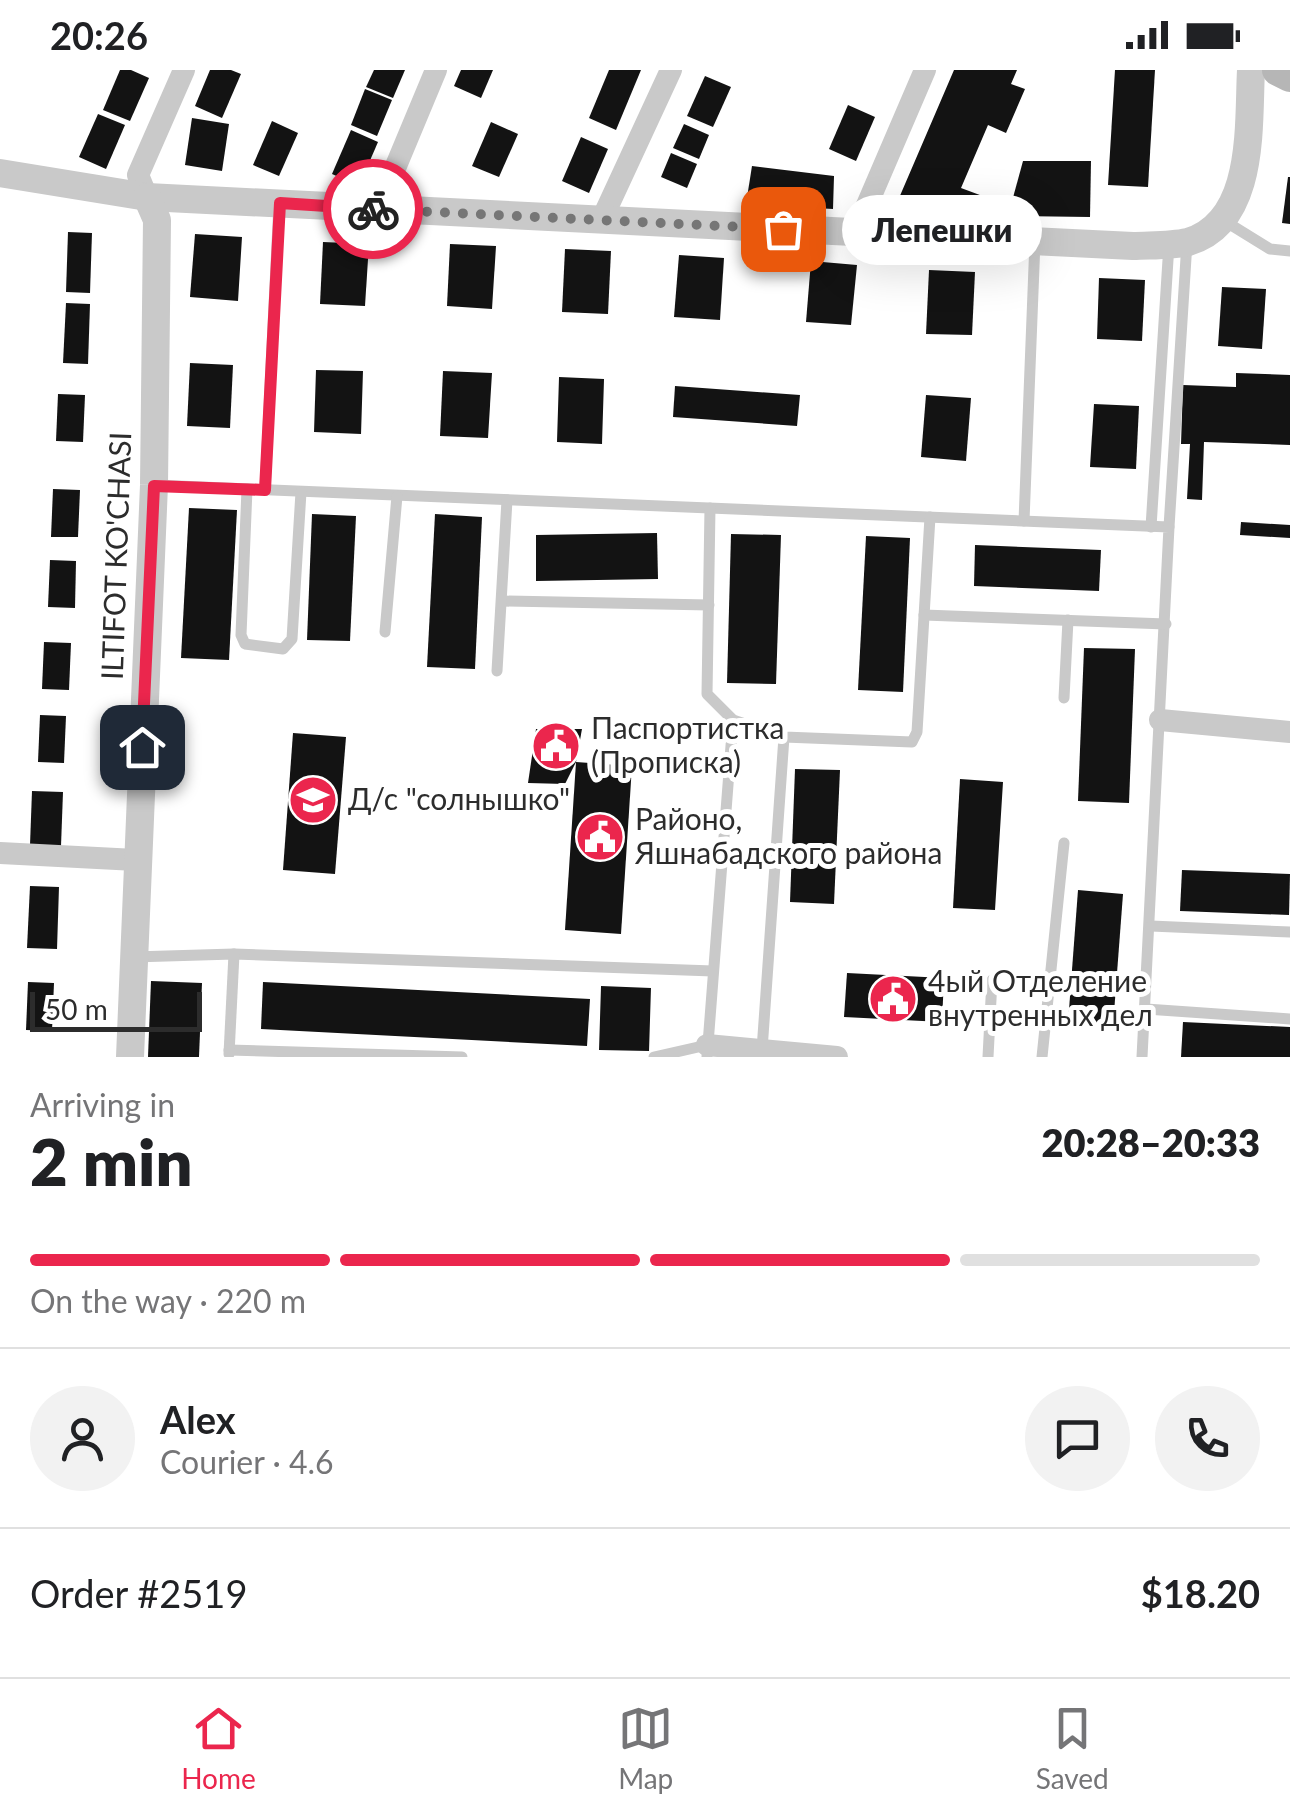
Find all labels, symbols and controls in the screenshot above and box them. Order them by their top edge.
text: 20:26 [50,12,148,58]
courier [323,159,423,259]
icon: bike [346,182,401,237]
pin [741,187,826,272]
callout: Лепешки [843,194,1043,264]
icon: bag [756,202,811,257]
text: Лепешки [872,210,1012,249]
street label: ILTIFOT KO'CHASI [93,431,137,681]
pin [100,705,185,790]
place label: Паспортистка (Прописка) [591,709,785,779]
icon: home [115,720,170,775]
public building icon: Паспортистка (Прописка) [530,720,582,772]
school or university icon: Д/с "солнышко" [287,774,339,826]
place label: Д/с "солнышко" [348,780,570,816]
place label: Районо, Яшнабадского района [634,800,942,870]
public building icon: Районо, Яшнабадского района [574,811,626,863]
place label: 4ый Отделение внутренных дел [928,962,1153,1032]
public building icon: 4ый Отделение внутренных дел [867,973,919,1025]
scale bar [30,987,202,1031]
text: 50 m [45,992,108,1026]
text: Arriving in [30,1085,175,1124]
text: 20:28–20:33 [1041,1119,1260,1165]
text: 2 min [30,1122,192,1200]
text: On the way · 220 m [30,1281,306,1320]
button: person [30,1386,135,1491]
button: chat [1025,1386,1130,1491]
button: phone [1155,1386,1260,1491]
text: Alex [160,1396,236,1442]
text: Courier · 4.6 [160,1442,334,1481]
text: Order #2519 [30,1570,247,1616]
text: $18.20 [1141,1570,1260,1616]
tab: Home [181,1701,256,1795]
tab: Map [618,1701,673,1795]
tab: Saved [1036,1701,1109,1795]

